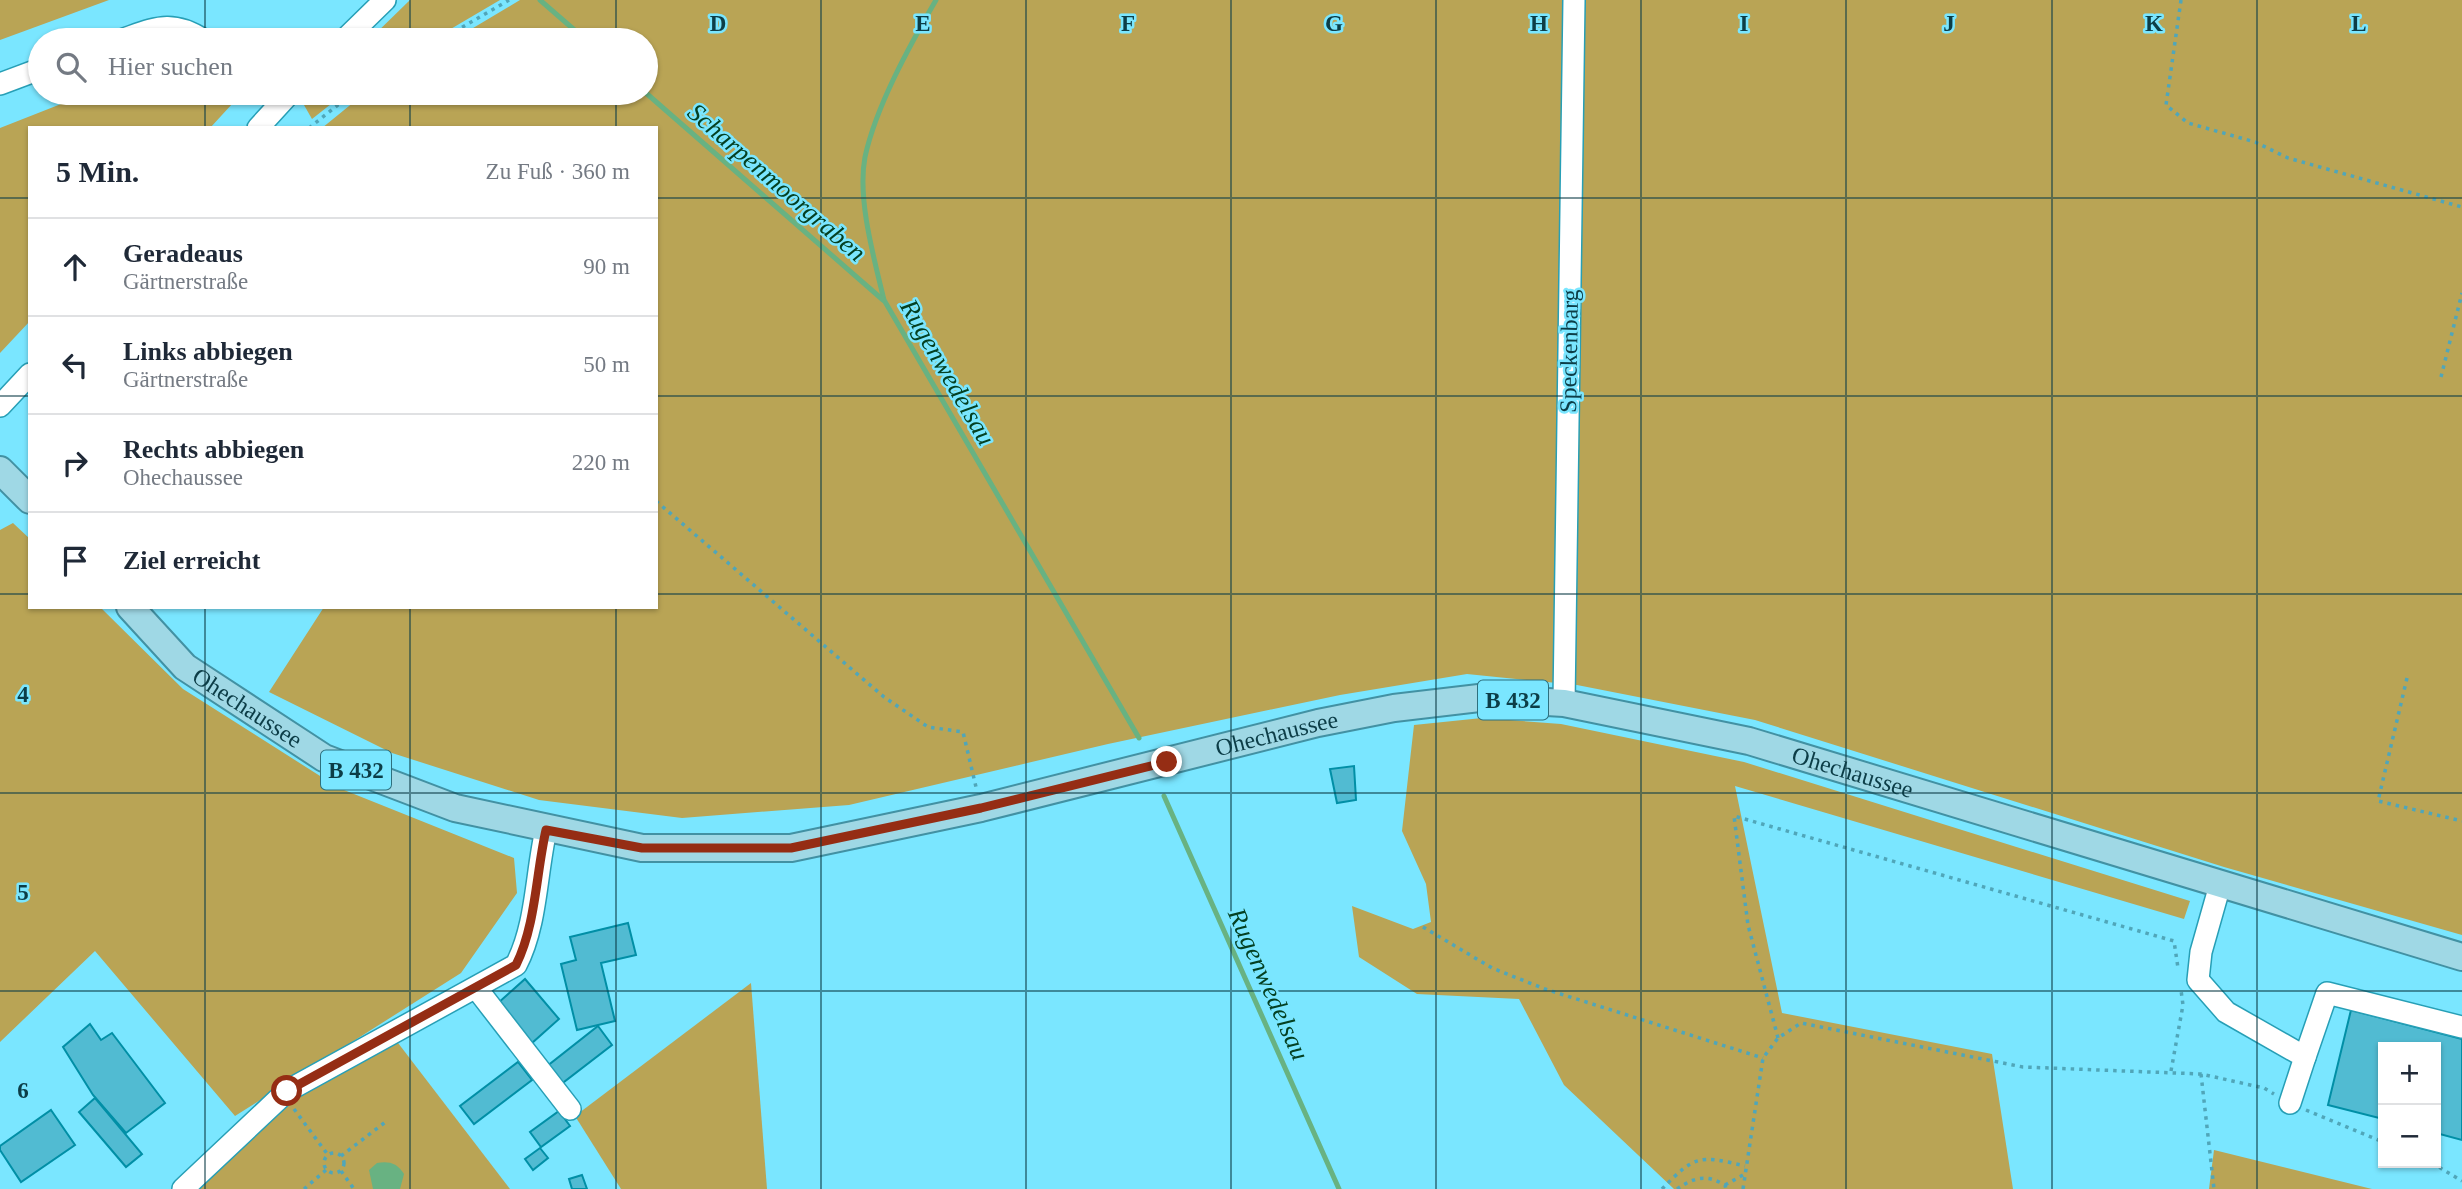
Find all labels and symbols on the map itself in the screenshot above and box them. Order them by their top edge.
text: D [710,11,726,36]
text: E [915,11,931,36]
text: F [1121,11,1135,36]
text: G [1325,11,1343,36]
text: H [1530,11,1548,36]
text: I [1740,11,1749,36]
text: J [1943,11,1955,36]
text: K [2145,11,2163,36]
text: L [2351,11,2367,36]
water label: Scharpenmoorgraben [682,97,871,267]
street label: Speckenbarg [1555,289,1583,413]
water label: Rugenwedelsau [894,293,1001,450]
street label: Ohechaussee [188,663,307,753]
road number: B 432 [1478,680,1548,720]
text: 4 [17,682,29,707]
street label: Ohechaussee [1213,706,1340,761]
street label: Ohechaussee [1789,742,1916,803]
route end [1151,746,1182,777]
road number: B 432 [321,750,391,790]
text: 5 [17,880,29,905]
water label: Rugenwedelsau [1222,903,1315,1065]
route start [271,1075,302,1106]
text: 6 [17,1078,29,1103]

